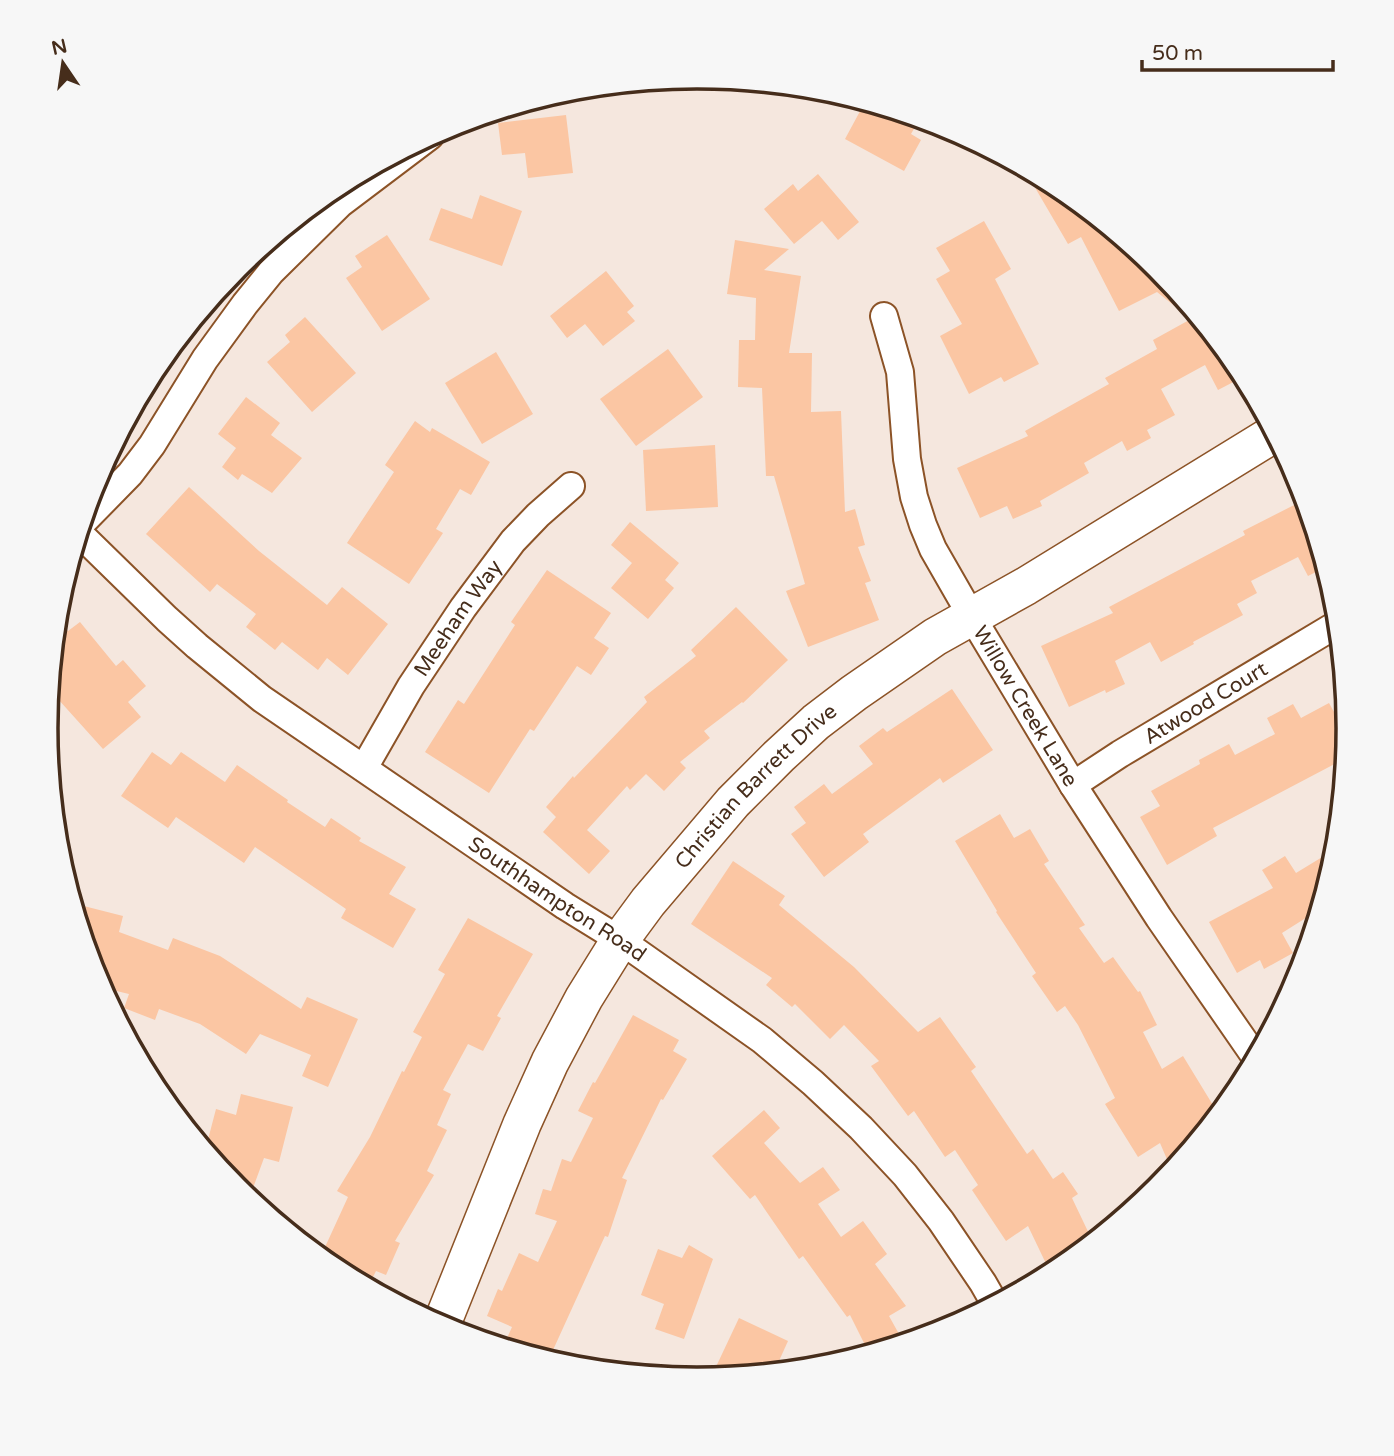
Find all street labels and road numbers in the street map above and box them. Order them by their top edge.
street label: Meeham Way [409,555,507,681]
street label: Willow Creek Lane [968,621,1084,791]
street label: Atwood Court [1139,656,1272,749]
street label: Christian Barrett Drive [669,698,842,874]
street label: Southhampton Road [464,831,651,967]

